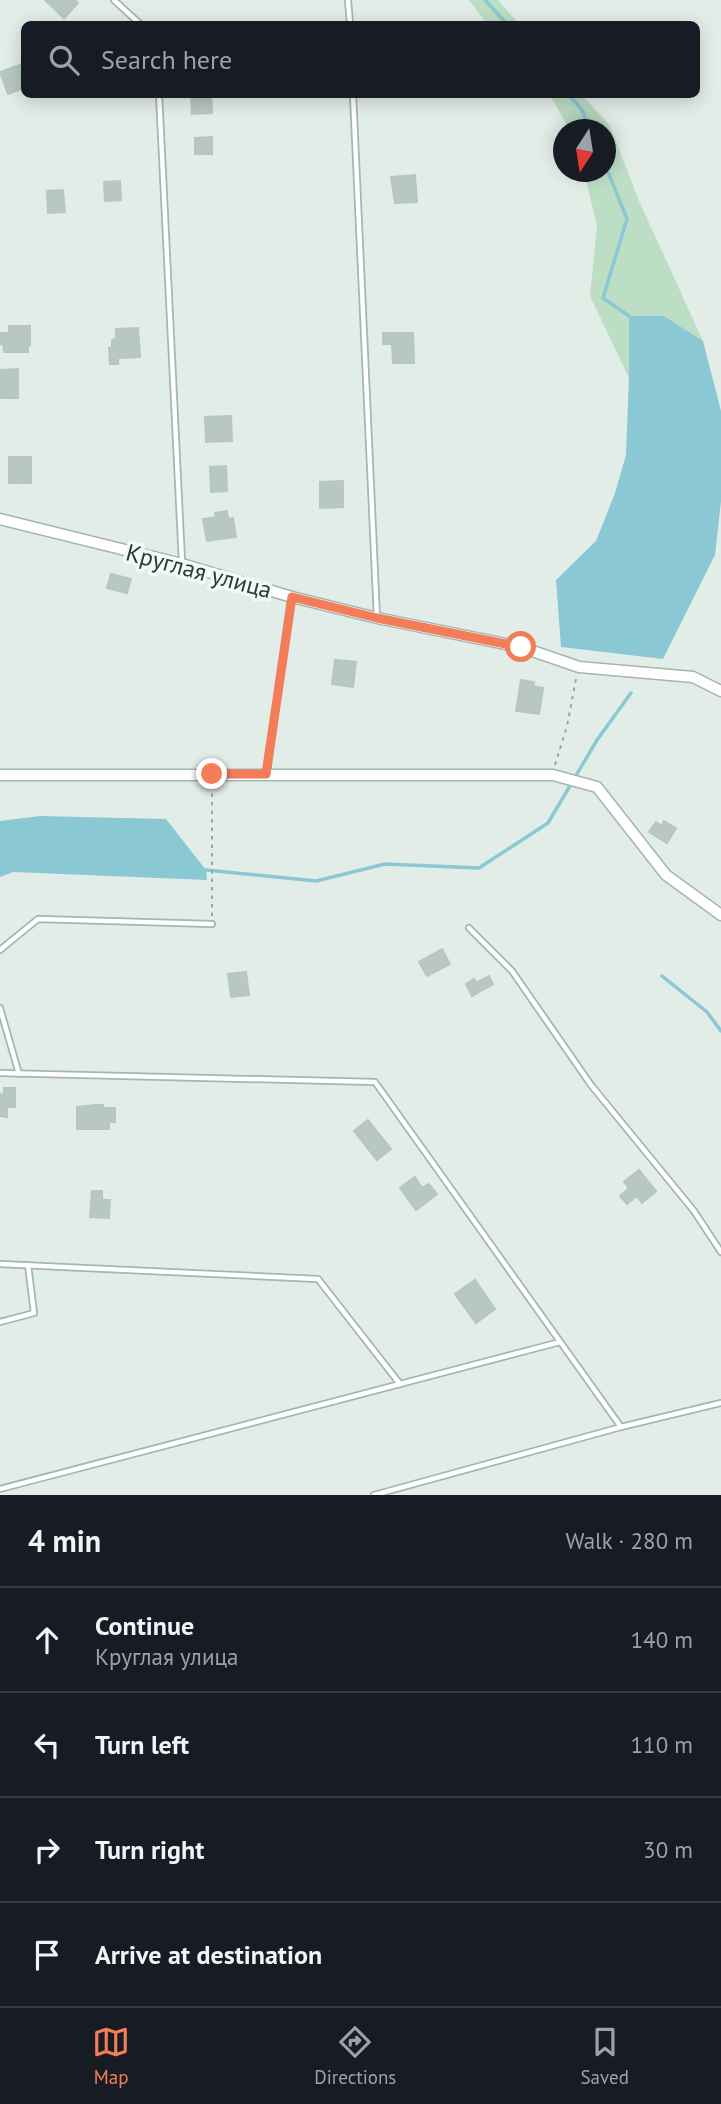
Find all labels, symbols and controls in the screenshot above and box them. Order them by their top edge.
search box [21,21,700,98]
icon: search [45,41,83,79]
text: Search here [101,43,232,76]
north arrow [553,119,616,182]
street label: Круглая улица [123,537,275,605]
route start [505,631,536,662]
route end [196,758,227,789]
text: 4 min [28,1521,101,1560]
text: Walk · 280 m [566,1526,693,1555]
text: Continue [95,1609,194,1642]
icon: ahead [28,1621,66,1659]
text: 140 m [631,1625,693,1654]
text: Круглая улица [95,1642,239,1671]
icon: left [28,1726,66,1764]
text: Turn left [95,1728,189,1761]
text: 110 m [631,1730,693,1759]
icon: right [28,1831,66,1869]
text: Turn right [95,1833,204,1866]
text: 30 m [643,1835,693,1864]
icon: arrive [28,1936,66,1974]
text: Arrive at destination [95,1938,322,1971]
tab: Map [92,2023,130,2089]
tab: Directions [314,2023,396,2089]
tab: Saved [581,2023,629,2089]

